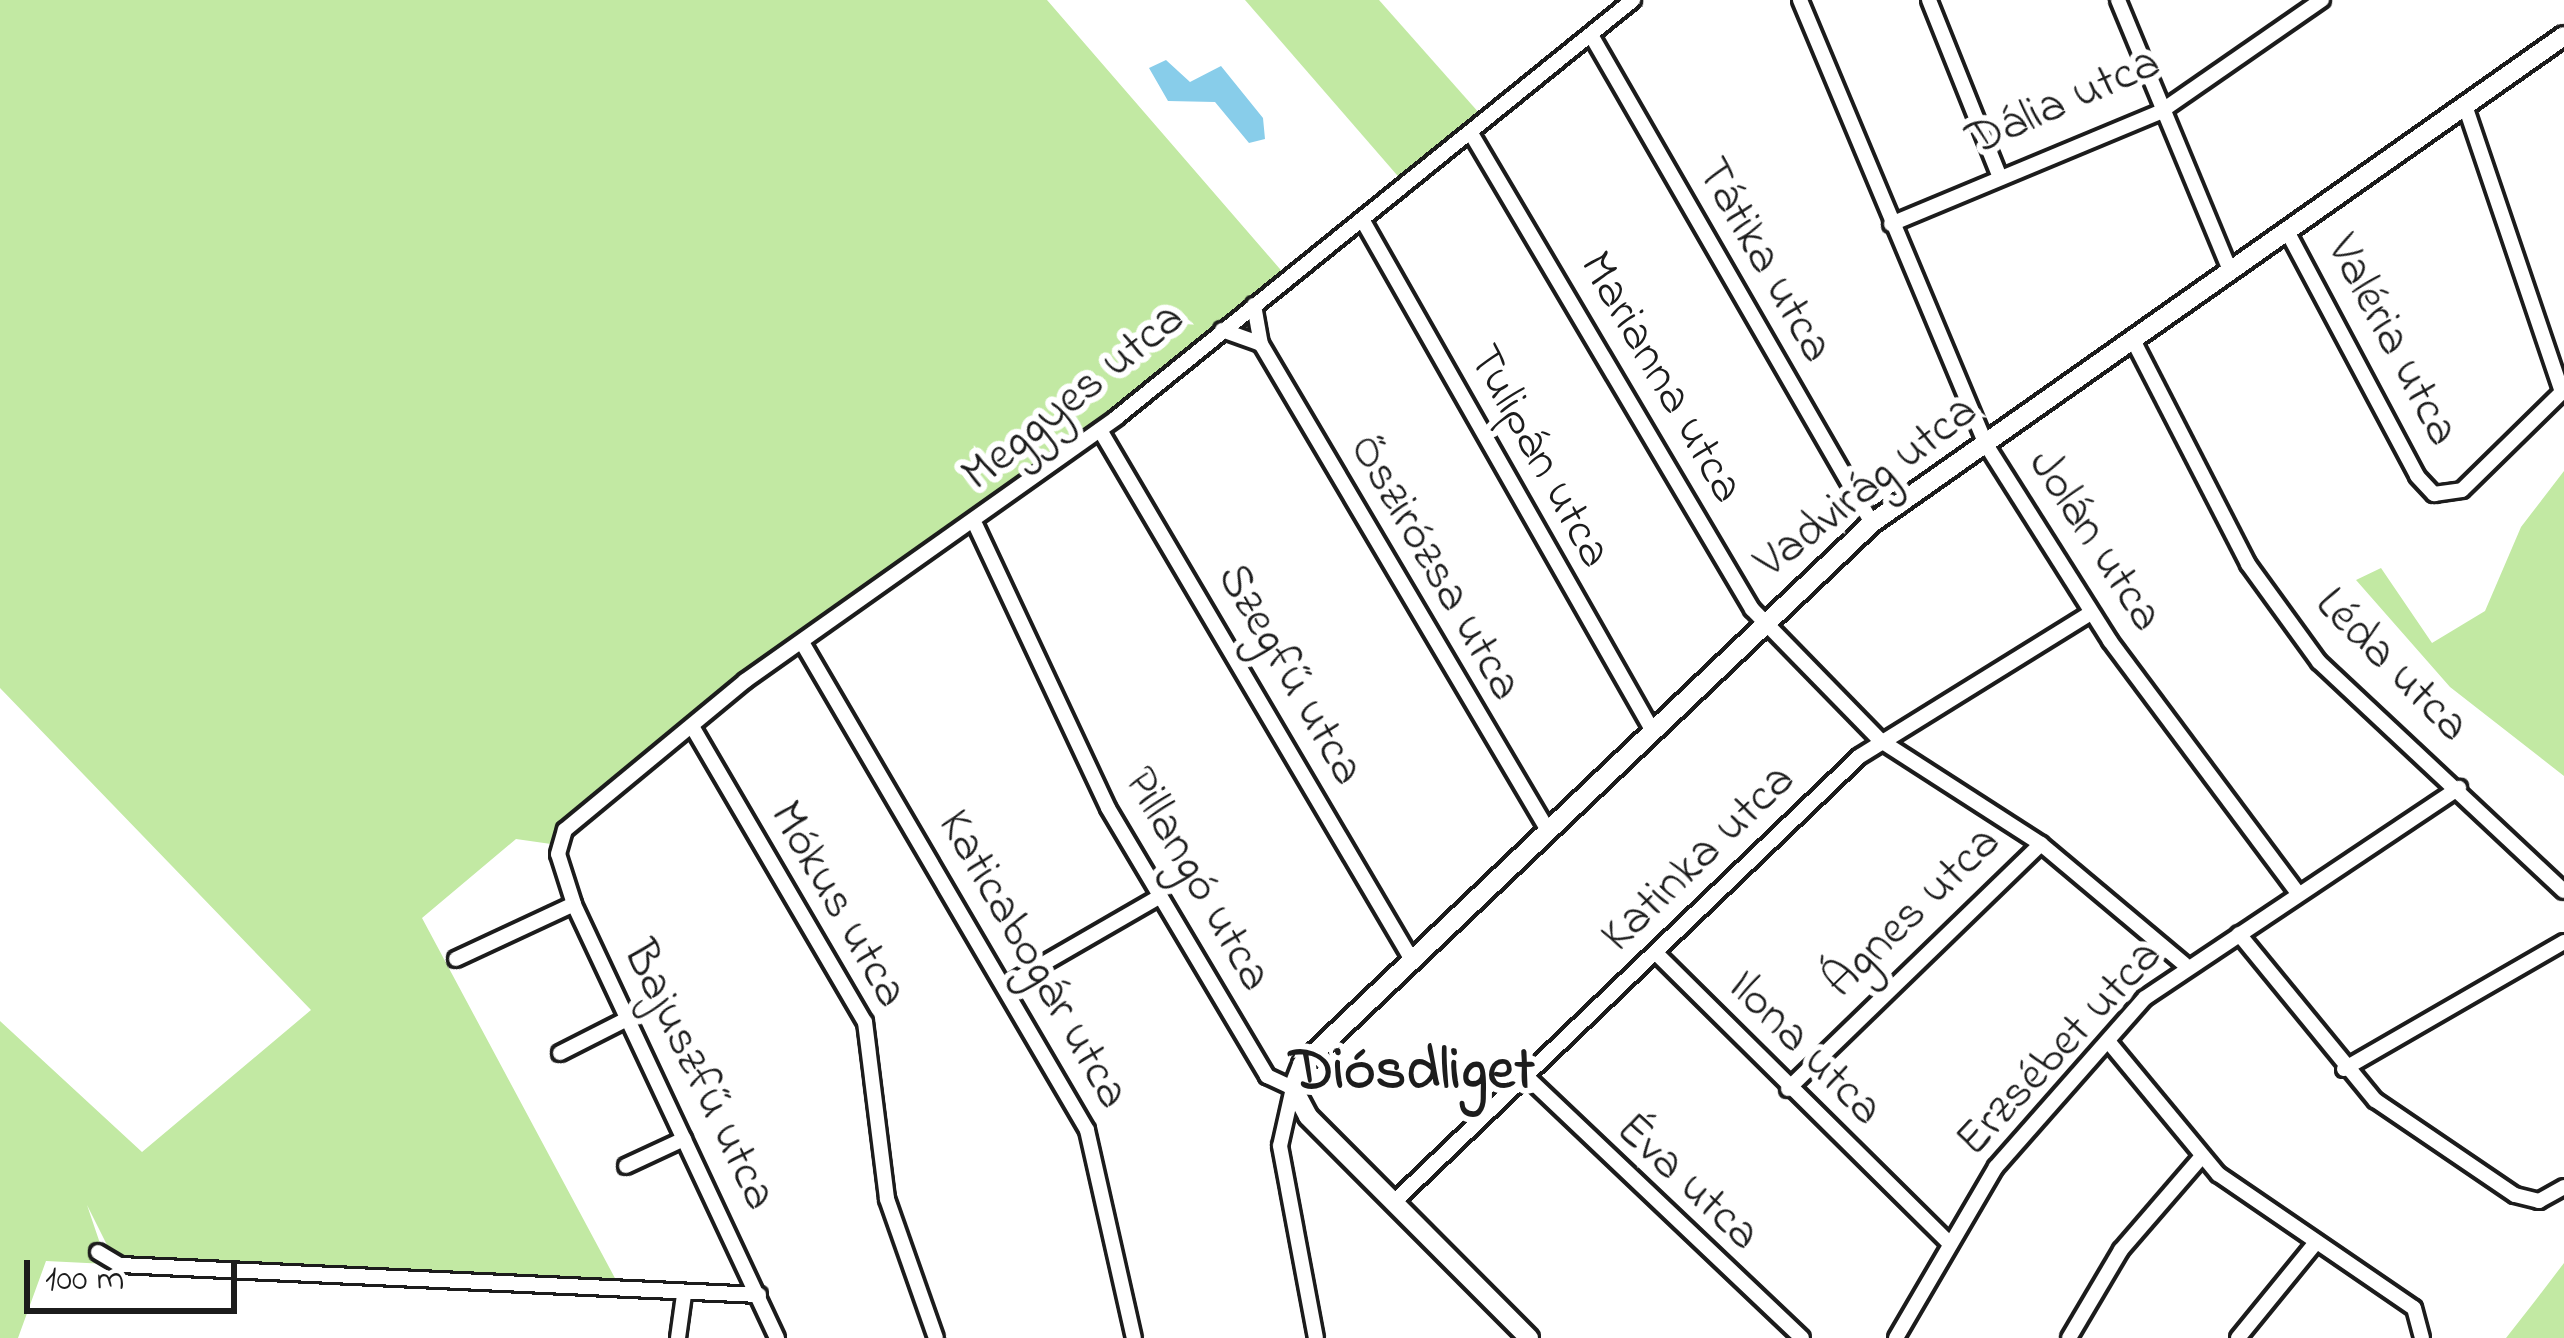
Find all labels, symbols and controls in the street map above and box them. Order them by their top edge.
street label: Dália utca [1959,35,2169,171]
street label: Tátika utca [1682,149,1844,373]
street label: Valéria utca [2312,226,2470,456]
street label: Marianna utca [1565,242,1755,514]
street label: Meggyes utca [951,291,1197,505]
street label: Tulipán utca [1453,336,1623,578]
street label: Vadvirág utca [1744,383,1990,593]
street label: Őszirózsa utca [1335,425,1533,711]
street label: Jolán utca [2014,439,2174,643]
street label: Szegfű utca [1202,554,1376,796]
street label: Léda utca [2302,577,2480,755]
street label: Katinka utca [1590,752,1808,966]
street label: Pillangó utca [1109,758,1283,1002]
street label: Mókus utca [755,792,919,1018]
street label: Katicabogár utca [923,801,1141,1119]
street label: Ágnes utca [1813,815,2013,1011]
street label: Erzsébet utca [1945,929,2175,1169]
street label: Bajuszfű utca [608,932,788,1220]
street label: Ilona utca [1714,959,1894,1139]
district label: Diósdliget [1289,1036,1535,1108]
street label: Éva utca [1603,1102,1771,1264]
scale bar [30,1236,243,1310]
text: 100 m [45,1254,125,1307]

